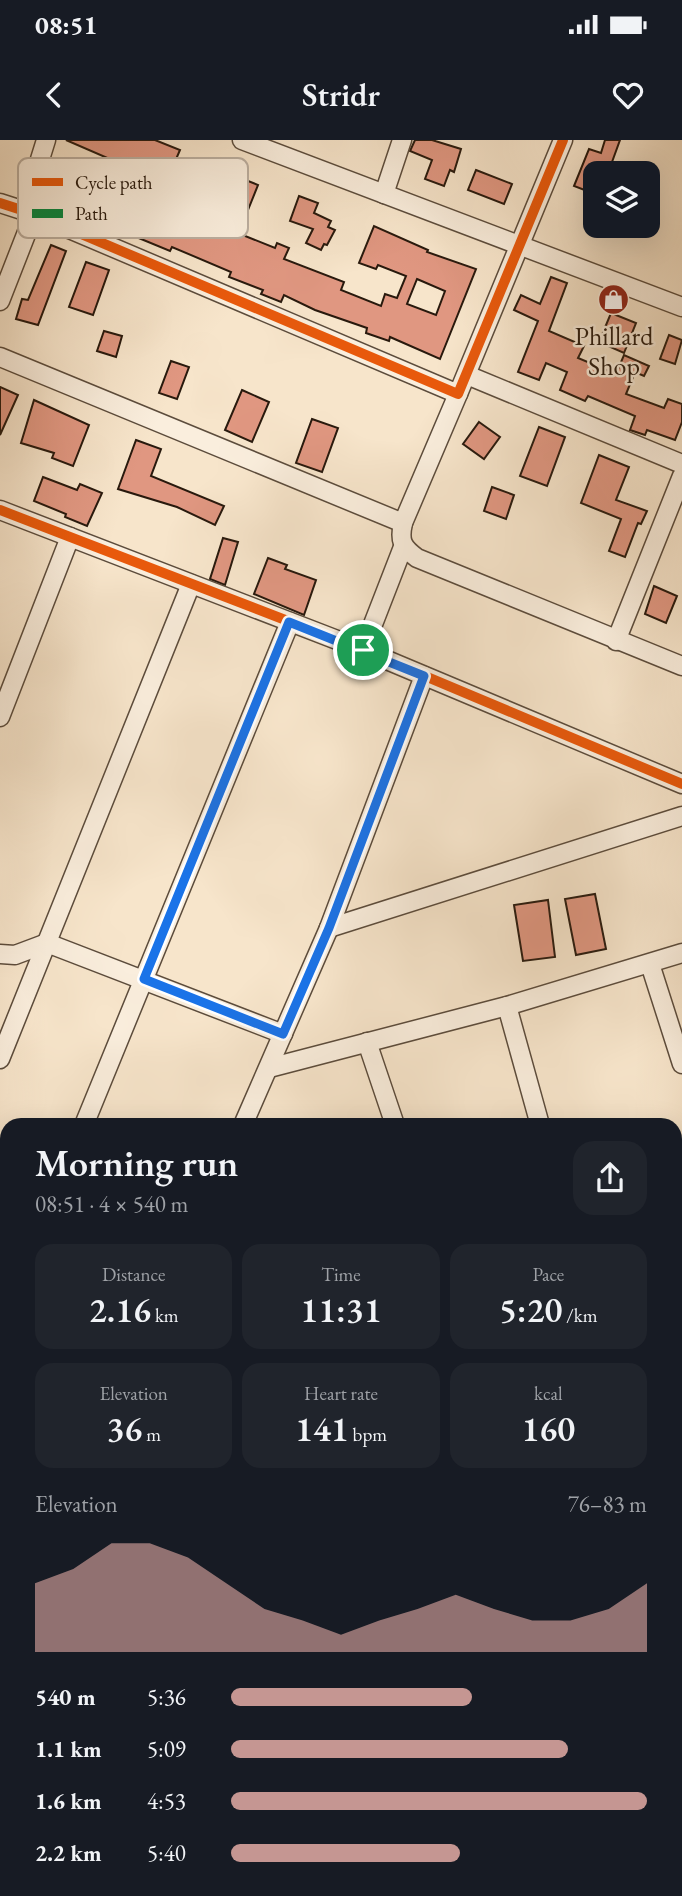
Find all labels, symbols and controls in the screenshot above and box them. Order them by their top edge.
text: 08:51 [35,8,97,42]
text: Stridr [302,74,380,116]
icon: back [35,76,73,114]
icon: heart [609,76,647,114]
legend [18,158,248,238]
map controls [583,161,660,238]
button: layers [583,161,660,238]
text: Cycle path [75,170,153,195]
text: Path [75,201,108,226]
shop icon: Phillard Shop [597,283,631,317]
place label: Phillard Shop [575,319,654,383]
pin [333,620,393,680]
icon: arrive [344,631,382,669]
text: Morning run [35,1138,238,1187]
button: share [573,1141,647,1215]
text: 08:51 · 4 × 540 m [35,1189,188,1219]
text: Distance [102,1262,165,1287]
text: Time [321,1262,361,1287]
text: Pace [532,1262,564,1287]
text: 2.16 [89,1287,151,1332]
text: 11:31 [300,1287,382,1332]
text: 5:20 [499,1287,562,1332]
text: km [151,1303,179,1328]
text: /km [562,1303,598,1328]
text: Elevation [99,1381,168,1406]
text: Heart rate [304,1381,378,1406]
text: kcal [534,1381,563,1406]
text: 36 [106,1406,142,1451]
text: 141 [295,1406,349,1451]
text: 160 [521,1406,575,1451]
text: m [142,1422,161,1447]
text: bpm [349,1422,387,1447]
text: Elevation [35,1489,118,1519]
text: 76–83 m [568,1489,647,1519]
text: 540 m [35,1682,96,1712]
text: 5:36 [147,1682,186,1712]
text: 1.1 km [35,1734,102,1764]
text: 5:09 [147,1734,186,1764]
text: 1.6 km [35,1786,102,1816]
text: 4:53 [147,1786,186,1816]
text: 2.2 km [35,1838,102,1868]
text: 5:40 [147,1838,186,1868]

